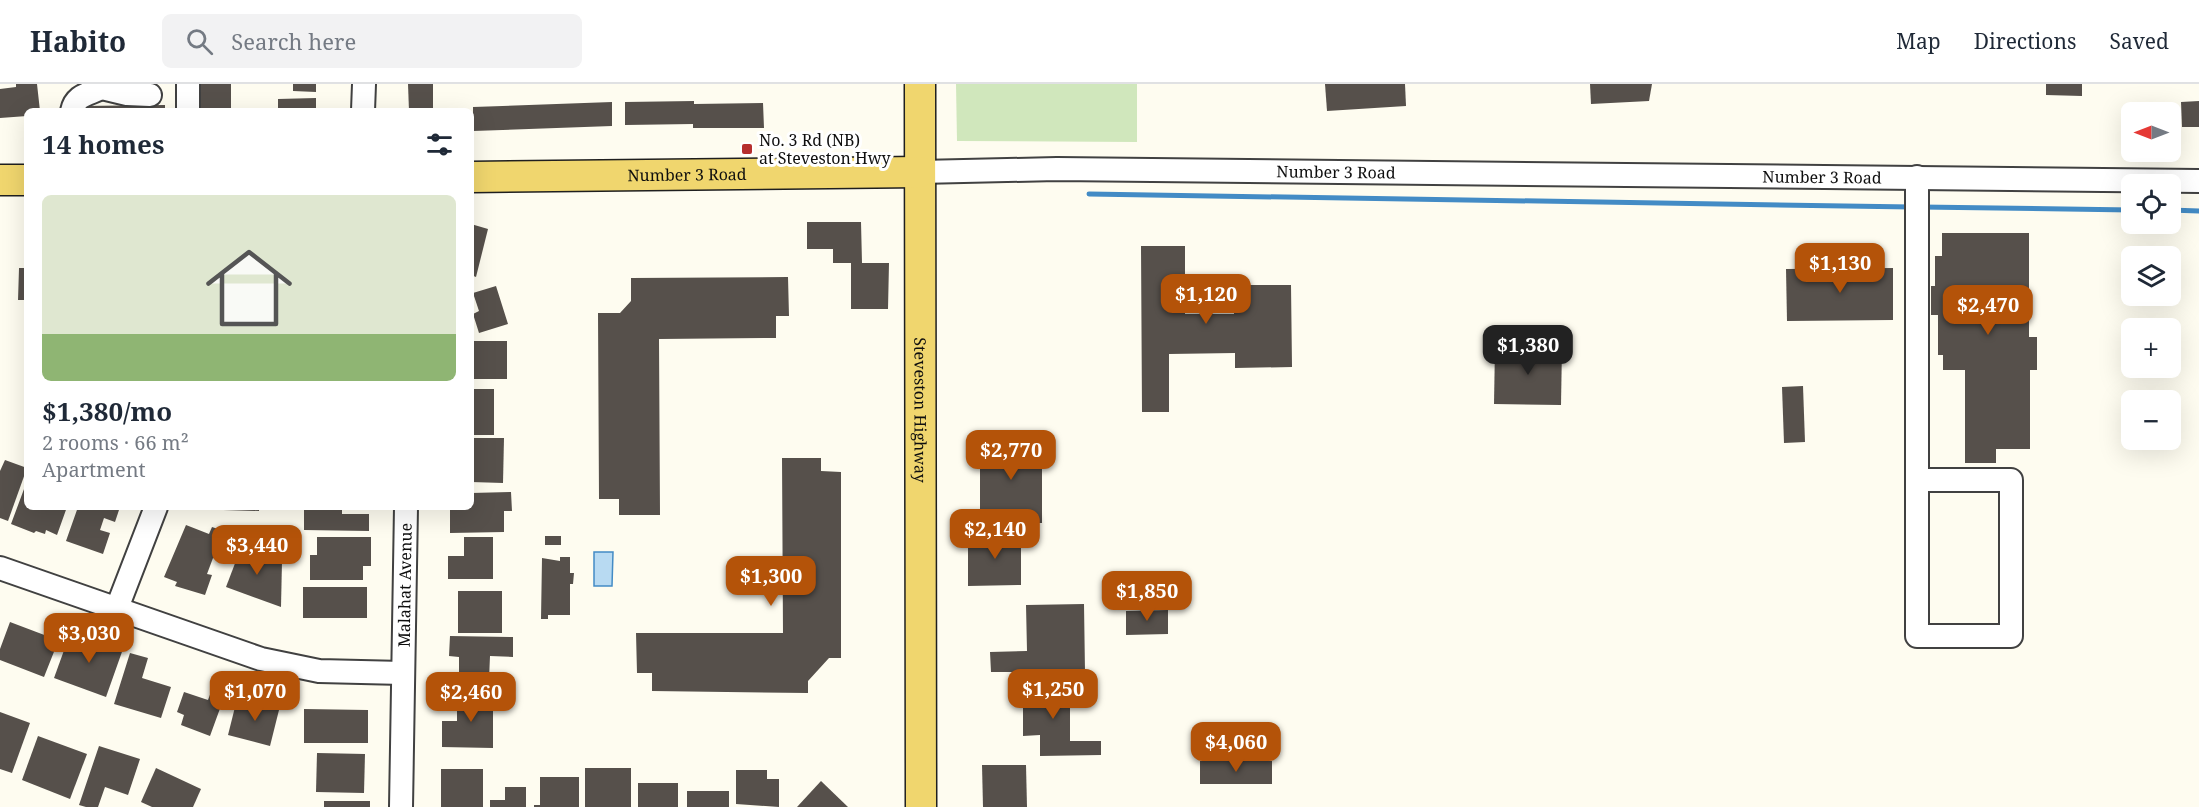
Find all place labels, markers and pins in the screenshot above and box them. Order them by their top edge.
place label: No. 3 Rd (NB) at Steveston Hwy [759,129,892,169]
marker: No. 3 Rd (NB) at Steveston Hwy [740,142,754,156]
pin: $1,130 [1791,243,1889,294]
pin: $1,120 [1157,274,1255,325]
pin: $2,470 [1939,285,2037,336]
pin: $1,380 [1479,325,1577,376]
pin: $2,770 [962,430,1060,481]
pin: $2,140 [946,509,1044,560]
pin: $3,440 [208,525,306,576]
pin: $1,300 [722,556,820,607]
pin: $1,850 [1098,571,1196,622]
pin: $3,030 [40,613,138,664]
pin: $1,250 [1004,669,1102,720]
pin: $1,070 [206,671,304,722]
pin: $2,460 [422,672,520,723]
pin: $4,060 [1187,722,1285,773]

